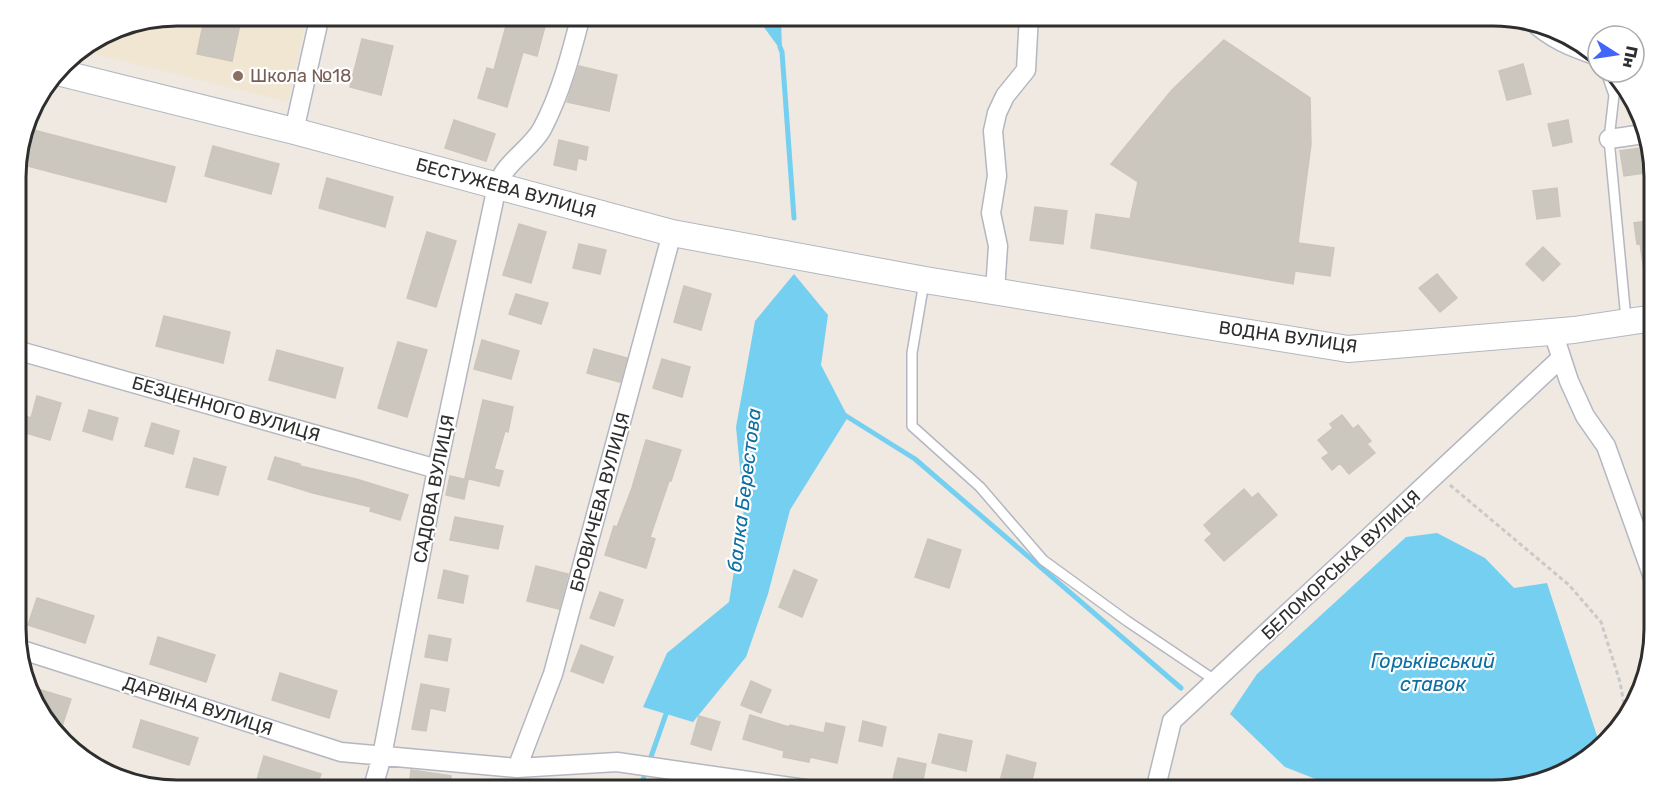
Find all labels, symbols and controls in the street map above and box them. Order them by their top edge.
north arrow [1586,24,1646,84]
text: Пн [1619,44,1642,70]
place label: Школа №18 [250,65,351,87]
marker: Школа №18 [231,69,245,83]
street label: БЕСТУЖЕВА ВУЛИЦЯ [413,153,599,223]
street label: ВОДНА ВУЛИЦЯ [1217,316,1359,358]
street label: БЕЗЦЕННОГО ВУЛИЦЯ [129,372,323,446]
water label: балка Берестова [722,406,766,573]
street label: БРОВИЧЕВА ВУЛИЦЯ [565,410,635,594]
street label: САДОВА ВУЛИЦЯ [409,413,459,565]
street label: БЕЛОМОРСЬКА ВУЛИЦЯ [1257,486,1425,644]
water label: Горьківський ставок [1371,649,1495,696]
street label: ДАРВІНА ВУЛИЦЯ [121,671,275,741]

